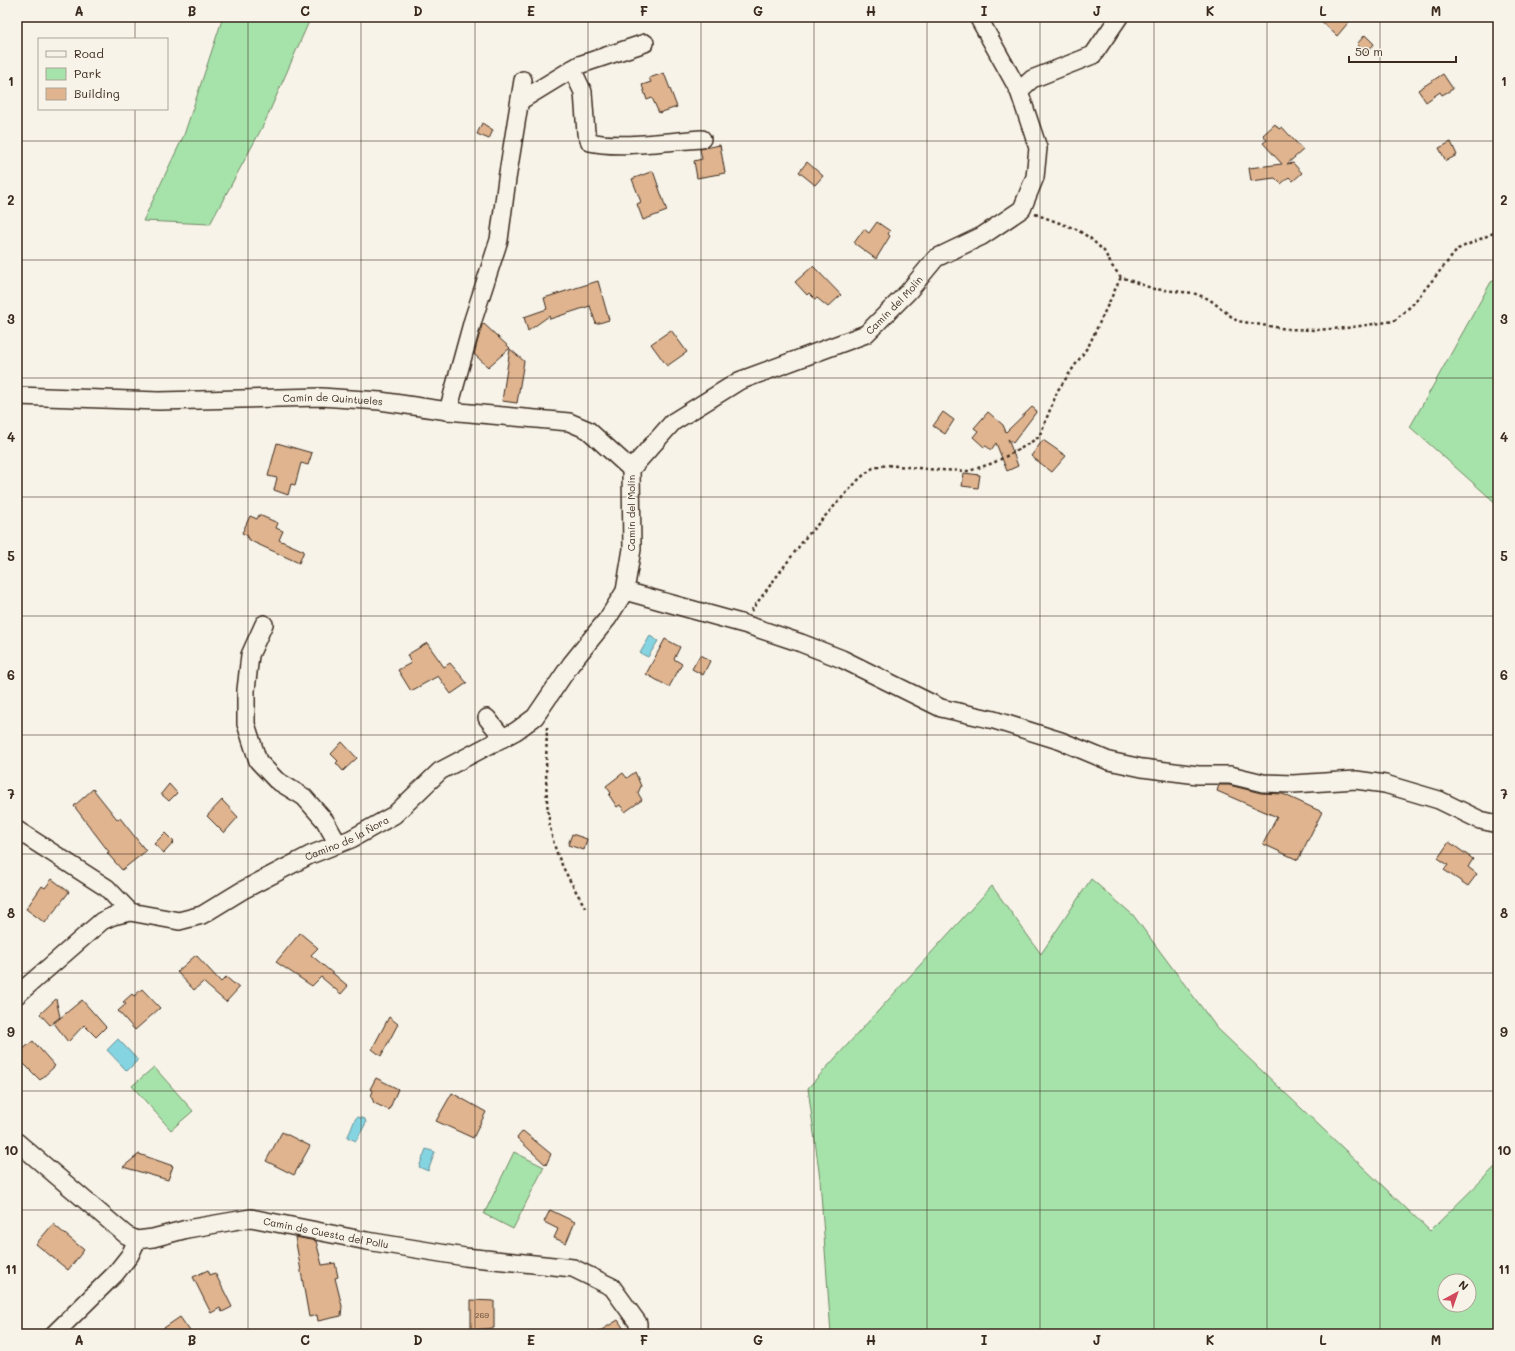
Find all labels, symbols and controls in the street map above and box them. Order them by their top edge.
text: A [74,2,84,19]
text: B [188,2,197,19]
text: C [300,2,310,19]
text: D [413,2,423,19]
text: E [527,2,535,19]
text: F [640,2,648,19]
text: G [753,2,763,19]
text: H [866,2,876,19]
text: I [981,2,988,19]
text: J [1093,2,1101,19]
text: K [1206,2,1215,19]
text: L [1319,2,1327,19]
text: M [1431,2,1441,19]
legend [38,38,168,110]
scale bar [1349,38,1456,64]
text: 50 m [1355,43,1383,59]
text: Road [74,45,104,61]
text: Park [74,65,101,81]
text: 1 [8,72,14,89]
text: 1 [1501,72,1507,89]
text: Building [74,85,120,101]
text: 2 [7,191,15,208]
text: 2 [1500,191,1508,208]
street label: Camín del Molín [863,273,926,337]
text: 3 [7,310,15,327]
text: 3 [1500,310,1508,327]
street label: Camín de Quintueles [282,390,384,408]
text: 4 [7,428,15,445]
text: 4 [1500,428,1508,445]
street label: Camín del Molín [624,475,638,551]
text: 5 [7,547,15,564]
text: 5 [1500,547,1508,564]
text: 6 [7,666,15,683]
text: 6 [1500,666,1508,683]
text: 7 [7,785,15,802]
text: 7 [1500,785,1508,802]
street label: Camino de la Ñora [302,812,391,864]
text: 8 [7,904,15,921]
text: 8 [1500,904,1508,921]
text: 9 [7,1023,15,1040]
text: 9 [1500,1023,1508,1040]
text: 10 [4,1141,18,1158]
text: 10 [1497,1141,1511,1158]
street label: Camin de Cuesta del Pollu [262,1214,390,1251]
text: 11 [5,1260,17,1277]
text: 11 [1498,1260,1510,1277]
north arrow [1437,1273,1477,1313]
text: N [1456,1277,1472,1293]
house number: 269 [475,1310,489,1320]
text: A [74,1331,84,1348]
text: B [188,1331,197,1348]
text: C [300,1331,310,1348]
text: D [413,1331,423,1348]
text: E [527,1331,535,1348]
text: F [640,1331,648,1348]
text: G [753,1331,763,1348]
text: H [866,1331,876,1348]
text: I [981,1331,988,1348]
text: J [1093,1331,1101,1348]
text: K [1206,1331,1215,1348]
text: L [1319,1331,1327,1348]
text: M [1431,1331,1441,1348]

